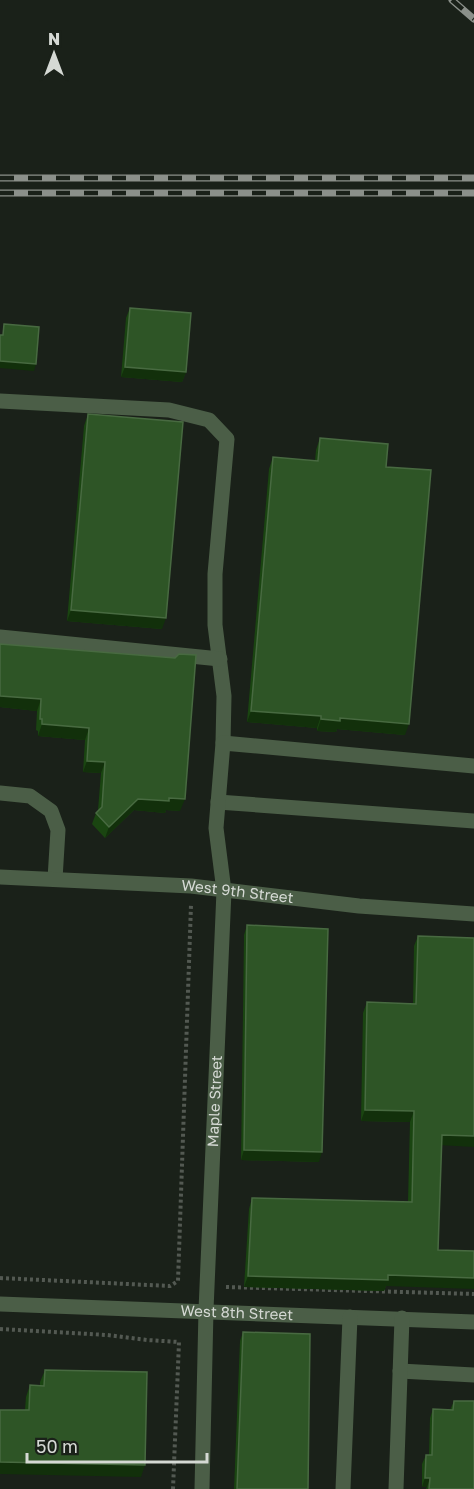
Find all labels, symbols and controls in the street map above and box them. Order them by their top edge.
north arrow [24,24,84,84]
text: N [48,29,60,49]
street label: West 9th Street [181,876,295,906]
street label: Maple Street [203,1055,225,1148]
street label: West 8th Street [180,1301,294,1323]
scale bar [27,1426,207,1464]
text: 50 m [36,1435,78,1457]

